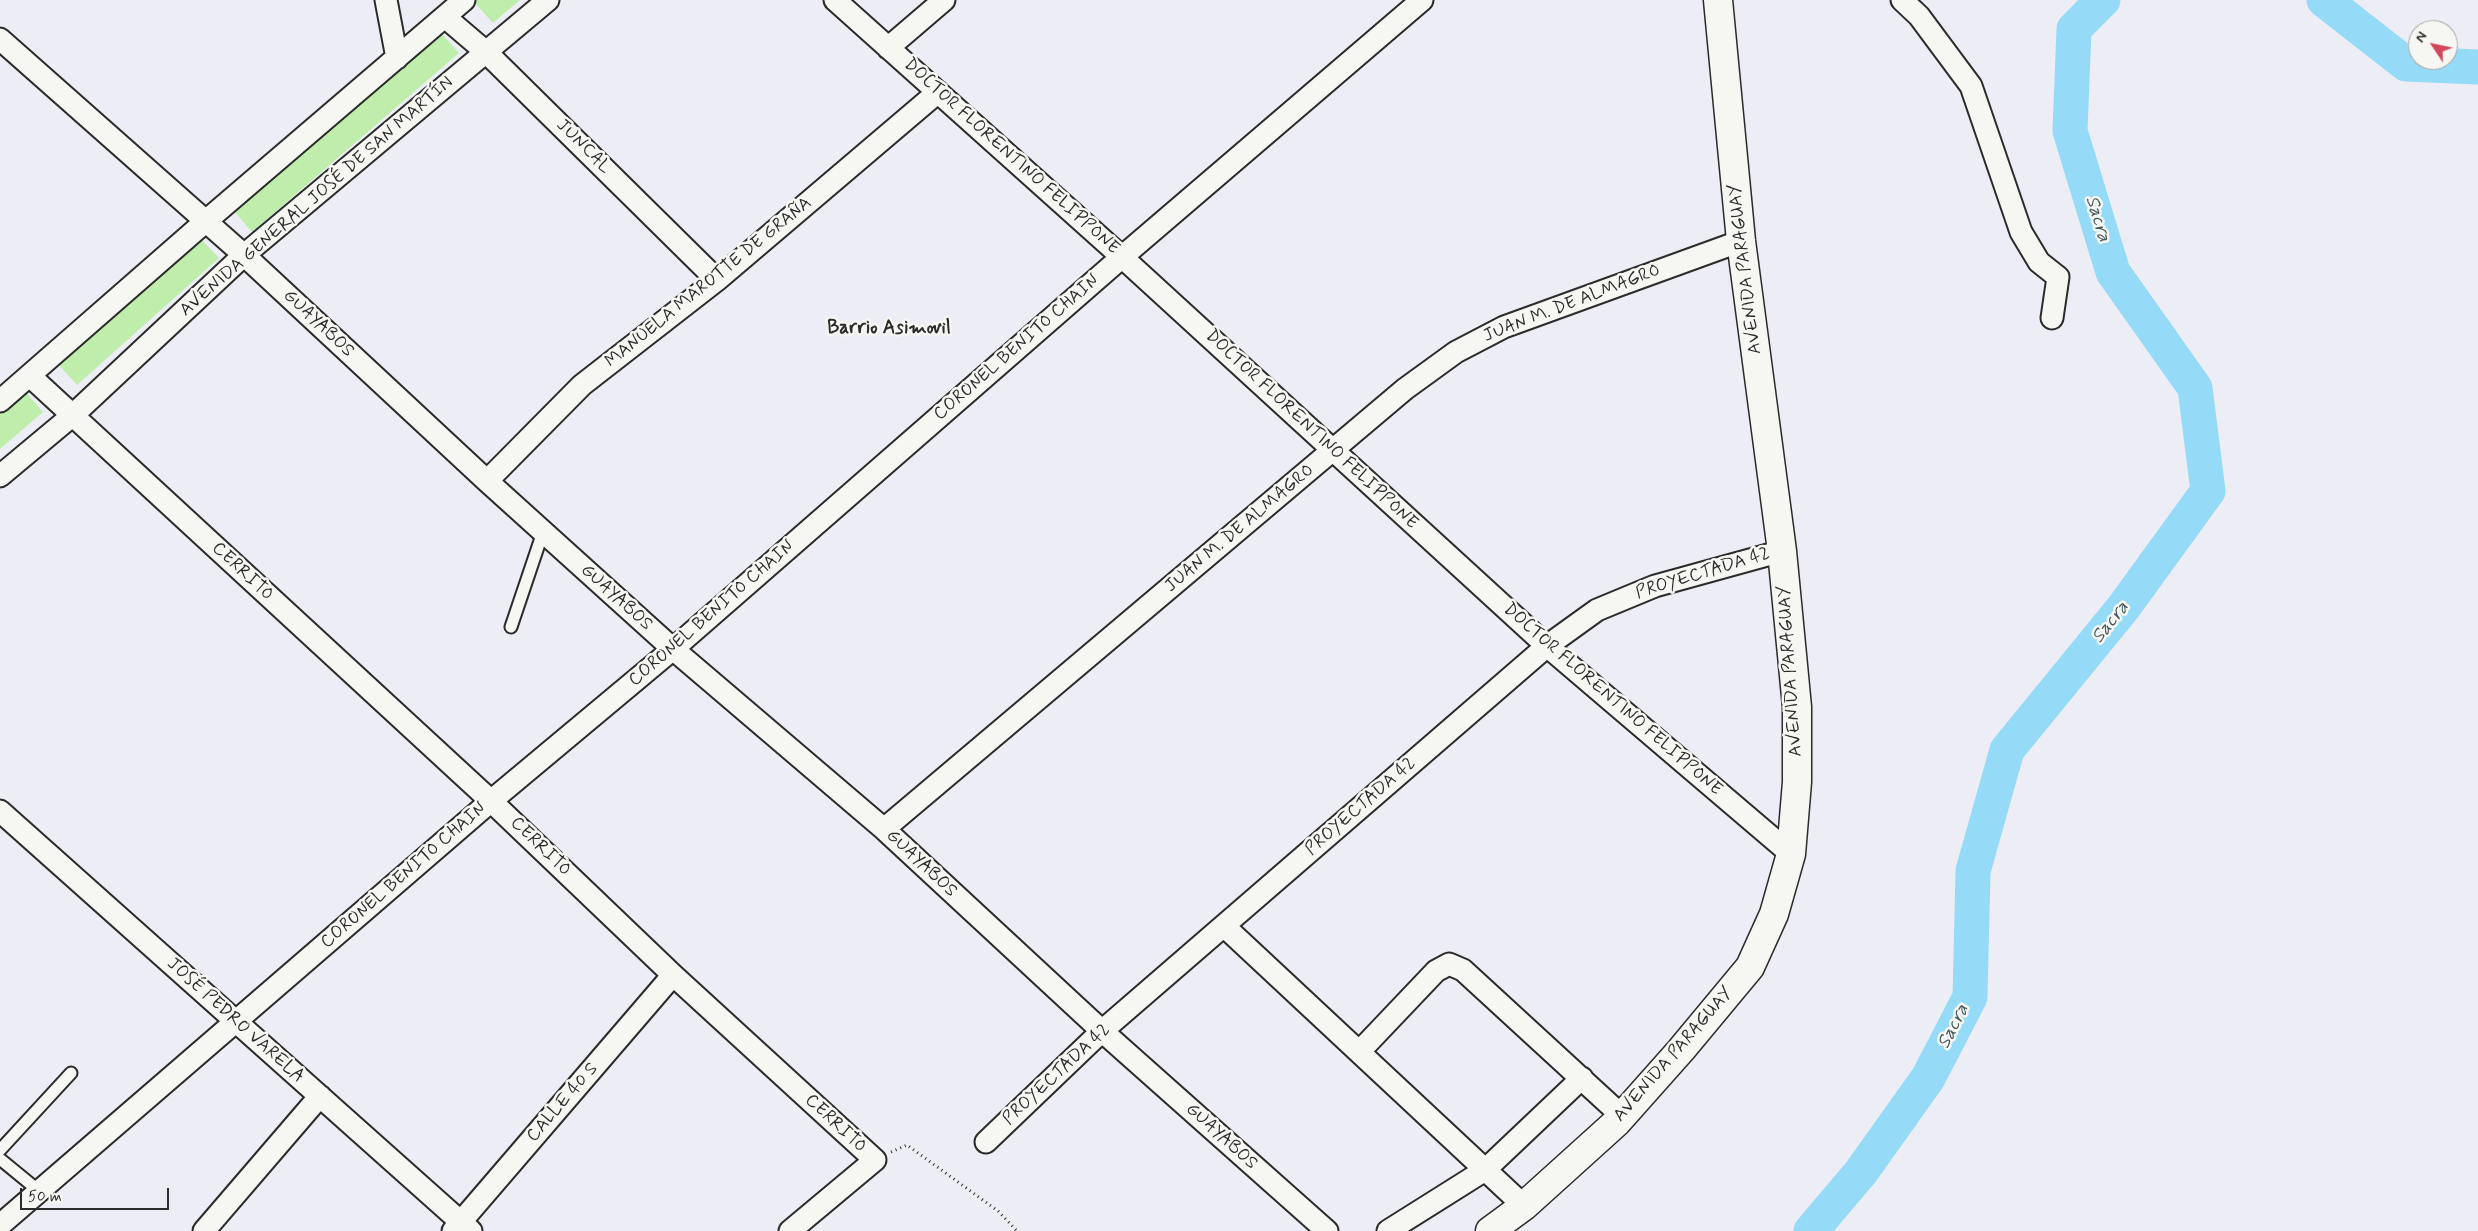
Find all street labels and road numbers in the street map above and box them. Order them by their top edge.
street label: DOCTOR FLORENTINO FELIPPONE [899,54,1123,260]
street label: AVENIDA GENERAL JOSÉ DE SAN MARTÍN [176,72,458,322]
street label: JUNCAL [551,115,615,179]
street label: AVENIDA PARAGUAY [1725,182,1767,356]
street label: MANUELA MAROTTE DE GRAÑA [601,193,817,373]
street label: JUAN M. DE ALMAGRO [1480,260,1664,348]
street label: CORONEL BENITO CHAIN [930,270,1104,426]
street label: GUAYABOS [278,286,358,362]
street label: DOCTOR FLORENTINO FELIPPONE [1200,326,1422,534]
street label: JUAN M. DE ALMAGRO [1161,460,1319,598]
street label: CORONEL BENITO CHAIN [625,536,799,692]
street label: CERRITO [207,538,277,606]
street label: PROYECTADA 42 [1633,543,1773,605]
street label: GUAYABOS [576,560,656,636]
street label: AVENIDA PARAGUAY [1774,585,1808,757]
street label: DOCTOR FLORENTINO FELIPPONE [1498,599,1726,801]
street label: PROYECTADA 42 [1301,753,1421,861]
street label: CORONEL BENITO CHAIN [317,798,491,954]
street label: CERRITO [505,813,575,881]
street label: GUAYABOS [881,826,961,902]
street label: JOSÉ PEDRO VARELA [162,954,308,1088]
street label: AVENIDA PARAGUAY [1610,983,1738,1127]
street label: PROYECTADA 42 [999,1020,1115,1130]
street label: CALLE 40 S [523,1059,603,1147]
street label: CERRITO [800,1090,870,1158]
street label: GUAYABOS [1181,1099,1261,1175]

